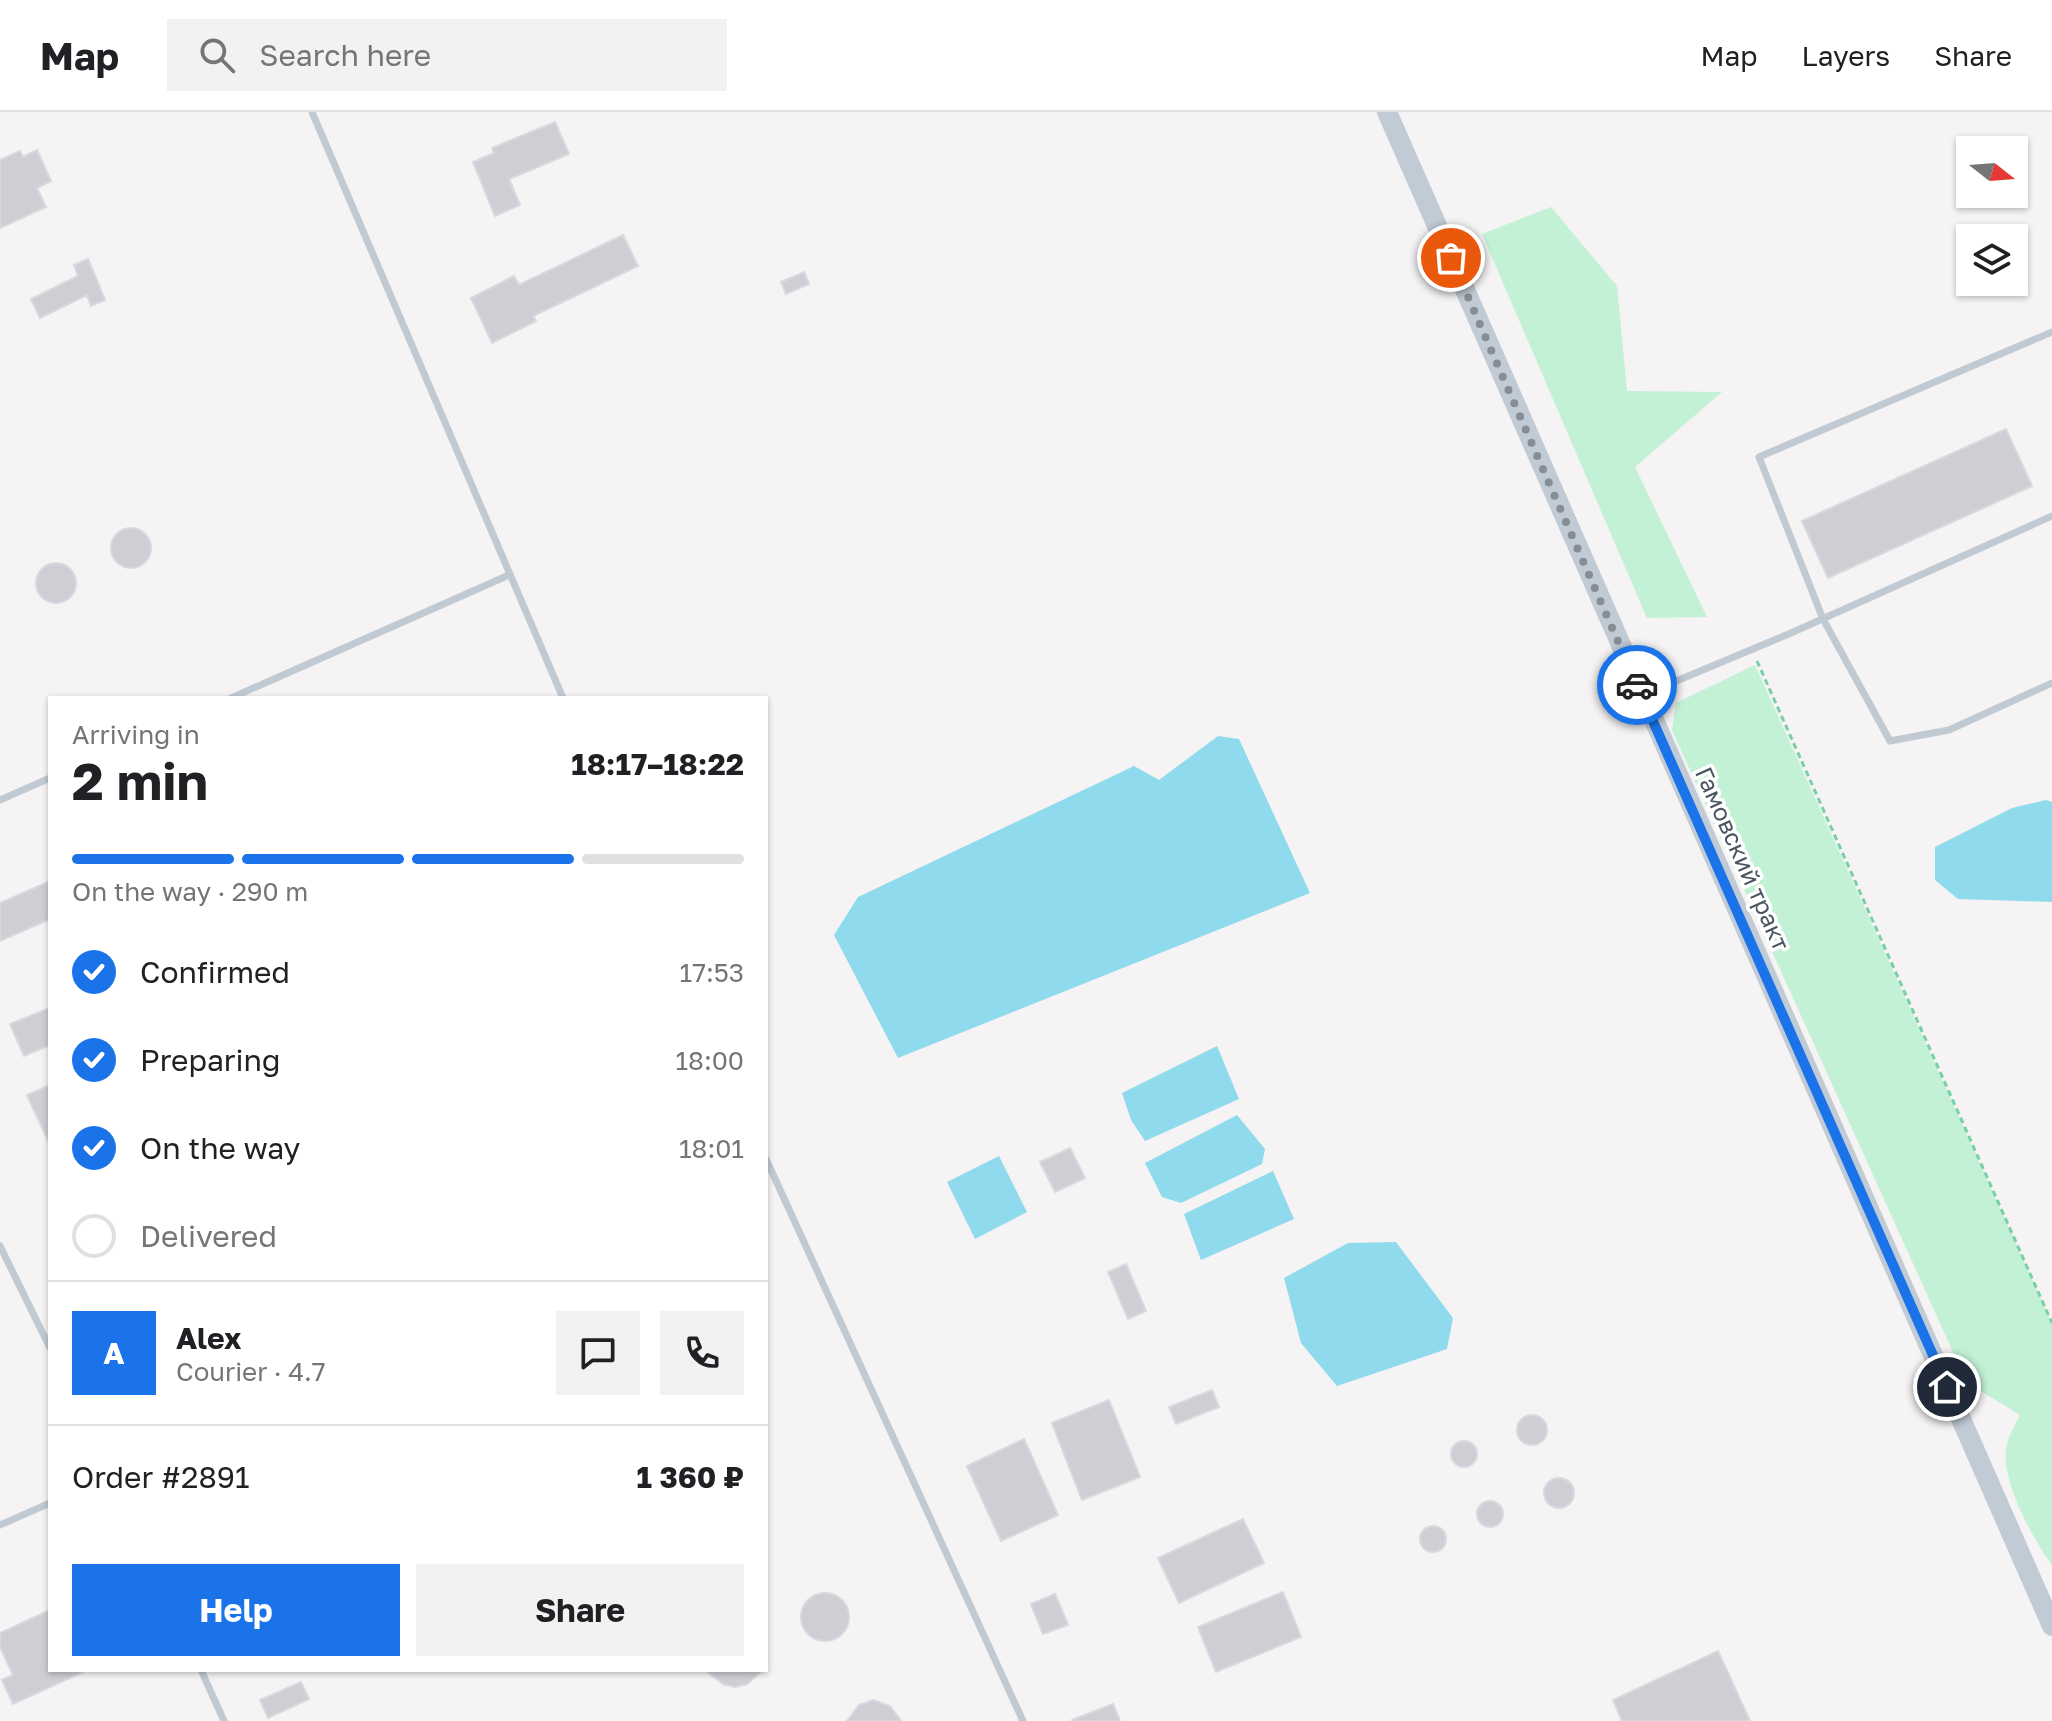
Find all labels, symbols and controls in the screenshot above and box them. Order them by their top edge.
search box [167,19,727,91]
text: Map [40,33,119,78]
icon: search [195,33,239,77]
text: Search here [259,37,431,73]
text: Map [1700,39,1758,72]
text: Layers [1802,39,1890,72]
text: Share [1934,39,2012,72]
north arrow [1956,136,2028,208]
map controls [1956,136,2028,296]
pin [1417,224,1485,292]
button: layers [1956,224,2028,296]
icon: bag [1429,236,1473,280]
courier [1597,645,1677,725]
icon: car [1615,663,1659,707]
text: Arriving in [72,719,200,750]
text: 18:17–18:22 [571,746,744,782]
text: 2 min [72,749,208,811]
street label: Гамовский тракт [1690,762,1797,955]
text: On the way · 290 m [72,876,308,907]
icon: check [72,950,116,994]
text: Confirmed [140,954,290,990]
text: 17:53 [680,957,744,988]
icon: check [72,1038,116,1082]
text: Preparing [140,1042,281,1078]
text: 18:00 [675,1045,744,1076]
icon: check [72,1126,116,1170]
text: On the way [140,1130,300,1166]
text: 18:01 [679,1133,744,1164]
text: Delivered [140,1218,277,1254]
button: chat [556,1311,640,1395]
button: phone [660,1311,744,1395]
text: Alex [176,1320,241,1356]
text: A [103,1335,125,1371]
pin [1913,1353,1981,1421]
text: Courier · 4.7 [176,1356,326,1387]
icon: home [1925,1365,1969,1409]
text: Order #2891 [72,1459,249,1495]
text: 1 360 ₽ [636,1459,744,1495]
button: Help [72,1564,400,1656]
button: Share [416,1564,744,1656]

